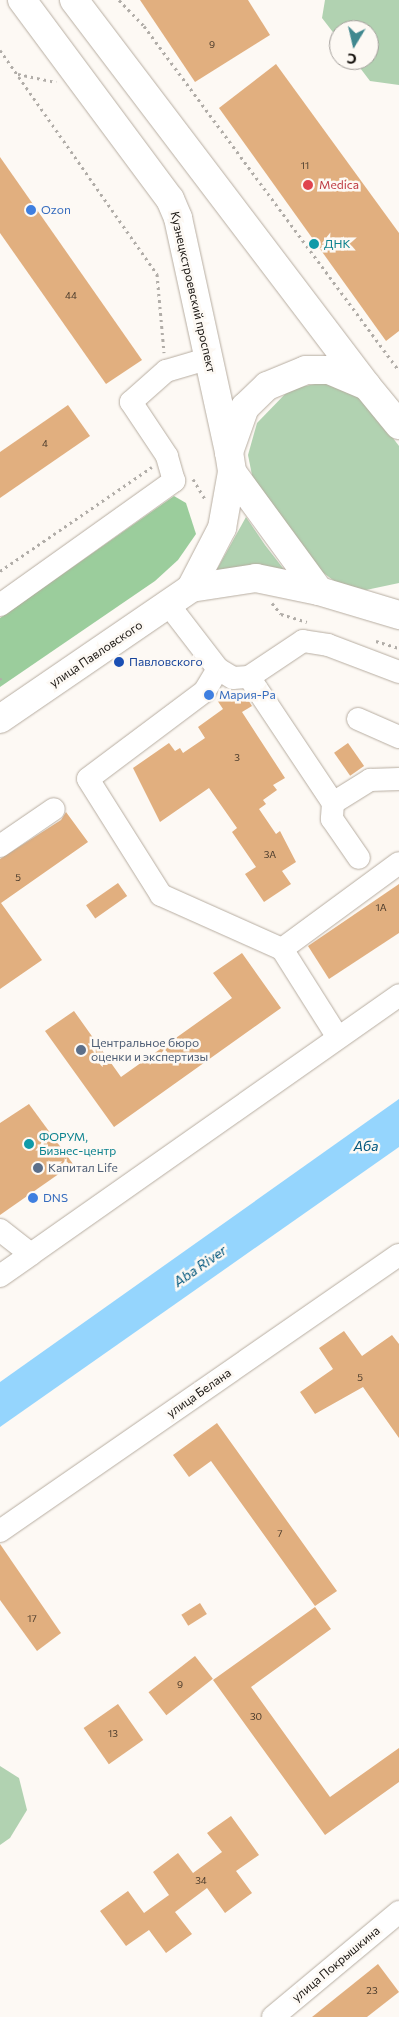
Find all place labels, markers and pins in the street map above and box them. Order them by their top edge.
marker: Medica [301,178,315,192]
place label: Medica [319,178,359,192]
place label: Ozon [41,203,71,217]
marker: Ozon [25,204,37,216]
place label: ДНК [324,237,350,251]
marker: ДНК [308,238,320,250]
place label: Павловского [129,655,203,669]
marker: Павловского [113,656,125,668]
place label: Мария-Ра [219,688,276,702]
marker: Мария-Ра [203,689,215,701]
place label: Центральное бюро оценки и экспертизы [91,1036,208,1064]
marker: Центральное бюро оценки и экспертизы [75,1044,87,1056]
place label: ФОРУМ, Бизнес-центр [39,1130,116,1158]
marker: ФОРУМ, Бизнес-центр [23,1138,35,1150]
place label: Капитал Life [48,1161,118,1175]
marker: Капитал Life [32,1162,44,1174]
place label: DNS [43,1191,68,1205]
marker: DNS [27,1192,39,1204]

